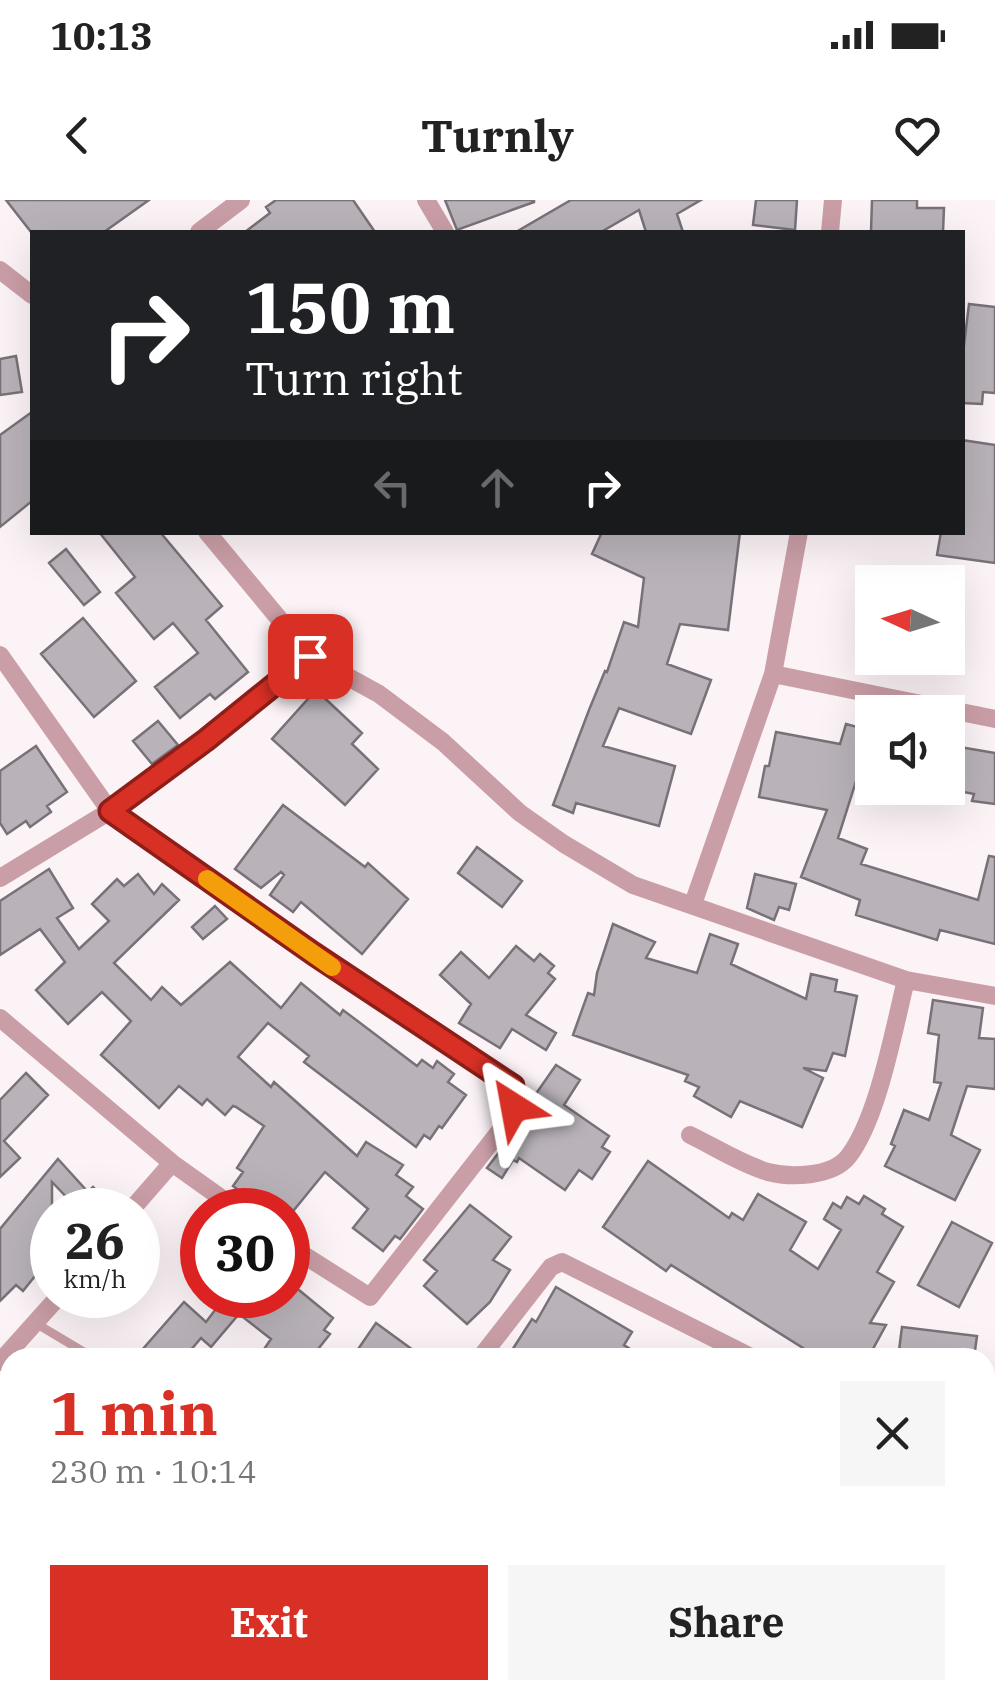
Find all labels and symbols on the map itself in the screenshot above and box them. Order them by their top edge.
north arrow [855,565,965,675]
pin [268,614,353,699]
position arrow [462,1055,566,1159]
speed limit sign: 30 [180,1188,310,1318]

